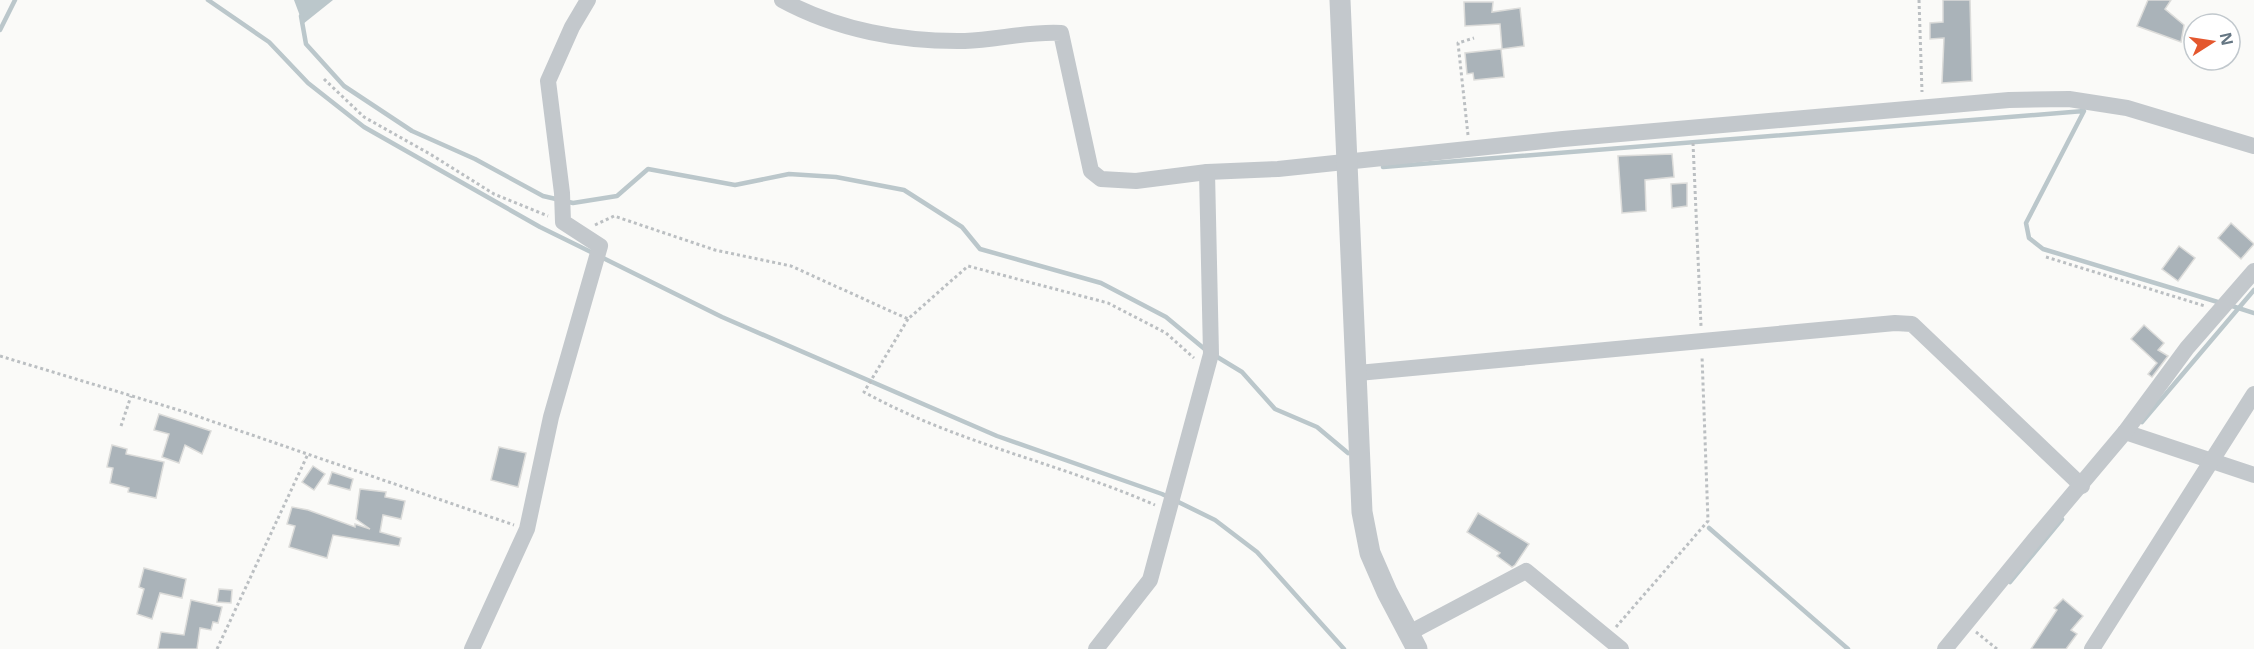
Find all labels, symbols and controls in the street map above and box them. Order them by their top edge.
north arrow [2182,12,2242,72]
text: N [2215,30,2239,48]

